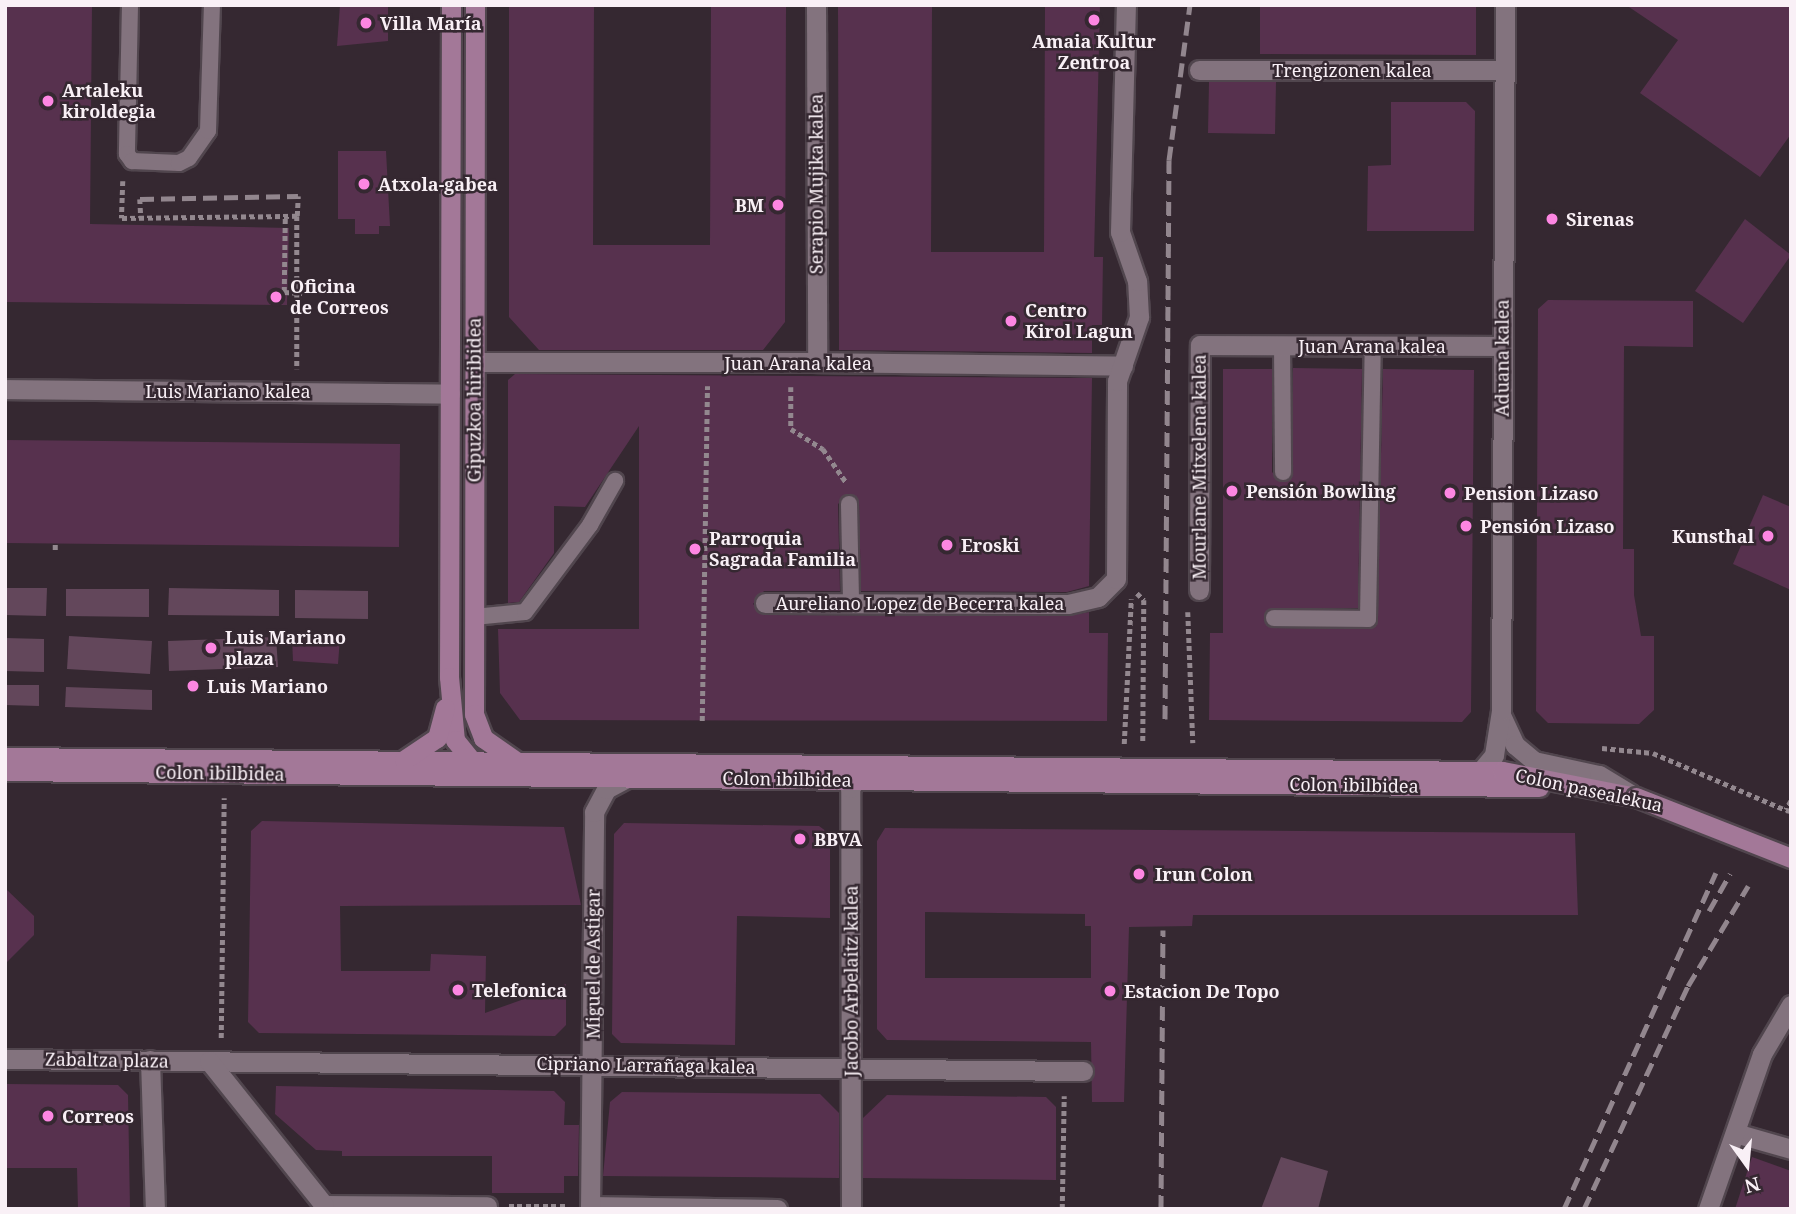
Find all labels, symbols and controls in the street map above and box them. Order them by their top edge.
place label: Villa María [380,12,482,34]
marker: Amaia Kultur Zentroa [1086,12,1102,28]
marker: Villa María [358,15,374,31]
place label: Amaia Kultur Zentroa [1032,31,1156,74]
street label: Trengizonen kalea [1272,59,1432,81]
place label: Artaleku kiroldegia [62,80,156,122]
marker: Artaleku kiroldegia [40,93,56,109]
street label: Serapio Mujika kalea [805,94,827,274]
place label: Atxola-gabea [378,173,498,195]
marker: Atxola-gabea [356,176,372,192]
place label: BM [735,194,764,216]
marker: BM [770,197,786,213]
place label: Sirenas [1566,208,1634,230]
marker: Sirenas [1544,211,1560,227]
place label: Oficina de Correos [290,276,389,318]
marker: Oficina de Correos [268,289,284,305]
street label: Aduana kalea [1491,299,1513,417]
place label: Centro Kirol Lagun [1025,300,1133,342]
marker: Centro Kirol Lagun [1003,313,1019,329]
street label: Gipuzkoa hiribidea [463,318,485,482]
street label: Juan Arana kalea [1298,335,1446,357]
street label: Juan Arana kalea [724,352,872,374]
street label: Mourlane Mitxelena kalea [1188,354,1210,580]
street label: Luis Mariano kalea [145,380,311,402]
place label: Pensión Bowling [1246,480,1396,502]
place label: Pension Lizaso [1464,482,1599,504]
marker: Pensión Bowling [1224,483,1240,499]
marker: Pension Lizaso [1442,485,1458,501]
place label: Pensión Lizaso [1480,515,1615,537]
marker: Pensión Lizaso [1458,518,1474,534]
place label: Kunsthal [1672,525,1754,547]
place label: Parroquia Sagrada Familia [709,528,856,570]
marker: Kunsthal [1760,528,1776,544]
place label: Eroski [961,534,1020,556]
marker: Eroski [939,537,955,553]
marker: Parroquia Sagrada Familia [687,541,703,557]
street label: Aureliano Lopez de Becerra kalea [776,592,1064,614]
place label: Luis Mariano plaza [225,627,346,670]
marker: Luis Mariano plaza [203,640,219,656]
place label: Luis Mariano [207,675,328,697]
marker: Luis Mariano [185,678,201,694]
street label: Colon ibilbidea [155,761,285,785]
street label: Colon pasealekua [1513,764,1665,816]
street label: Colon ibilbidea [722,767,852,791]
street label: Colon ibilbidea [1289,773,1419,797]
place label: BBVA [814,828,862,850]
marker: BBVA [792,831,808,847]
place label: Irun Colon [1155,863,1253,885]
marker: Irun Colon [1129,864,1149,884]
street label: Jacobo Arbelaitz kalea [840,885,862,1077]
street label: Miguel de Astigar [582,889,604,1039]
place label: Telefonica [472,979,567,1001]
place label: Estacion De Topo [1124,980,1280,1002]
marker: Telefonica [450,982,466,998]
marker: Estacion De Topo [1102,983,1118,999]
street label: Zabaltza plaza [45,1048,169,1072]
street label: Cipriano Larrañaga kalea [536,1052,756,1078]
place label: Correos [62,1105,134,1127]
marker: Correos [40,1108,56,1124]
north arrow [1712,1130,1782,1200]
text: N [1742,1171,1763,1200]

